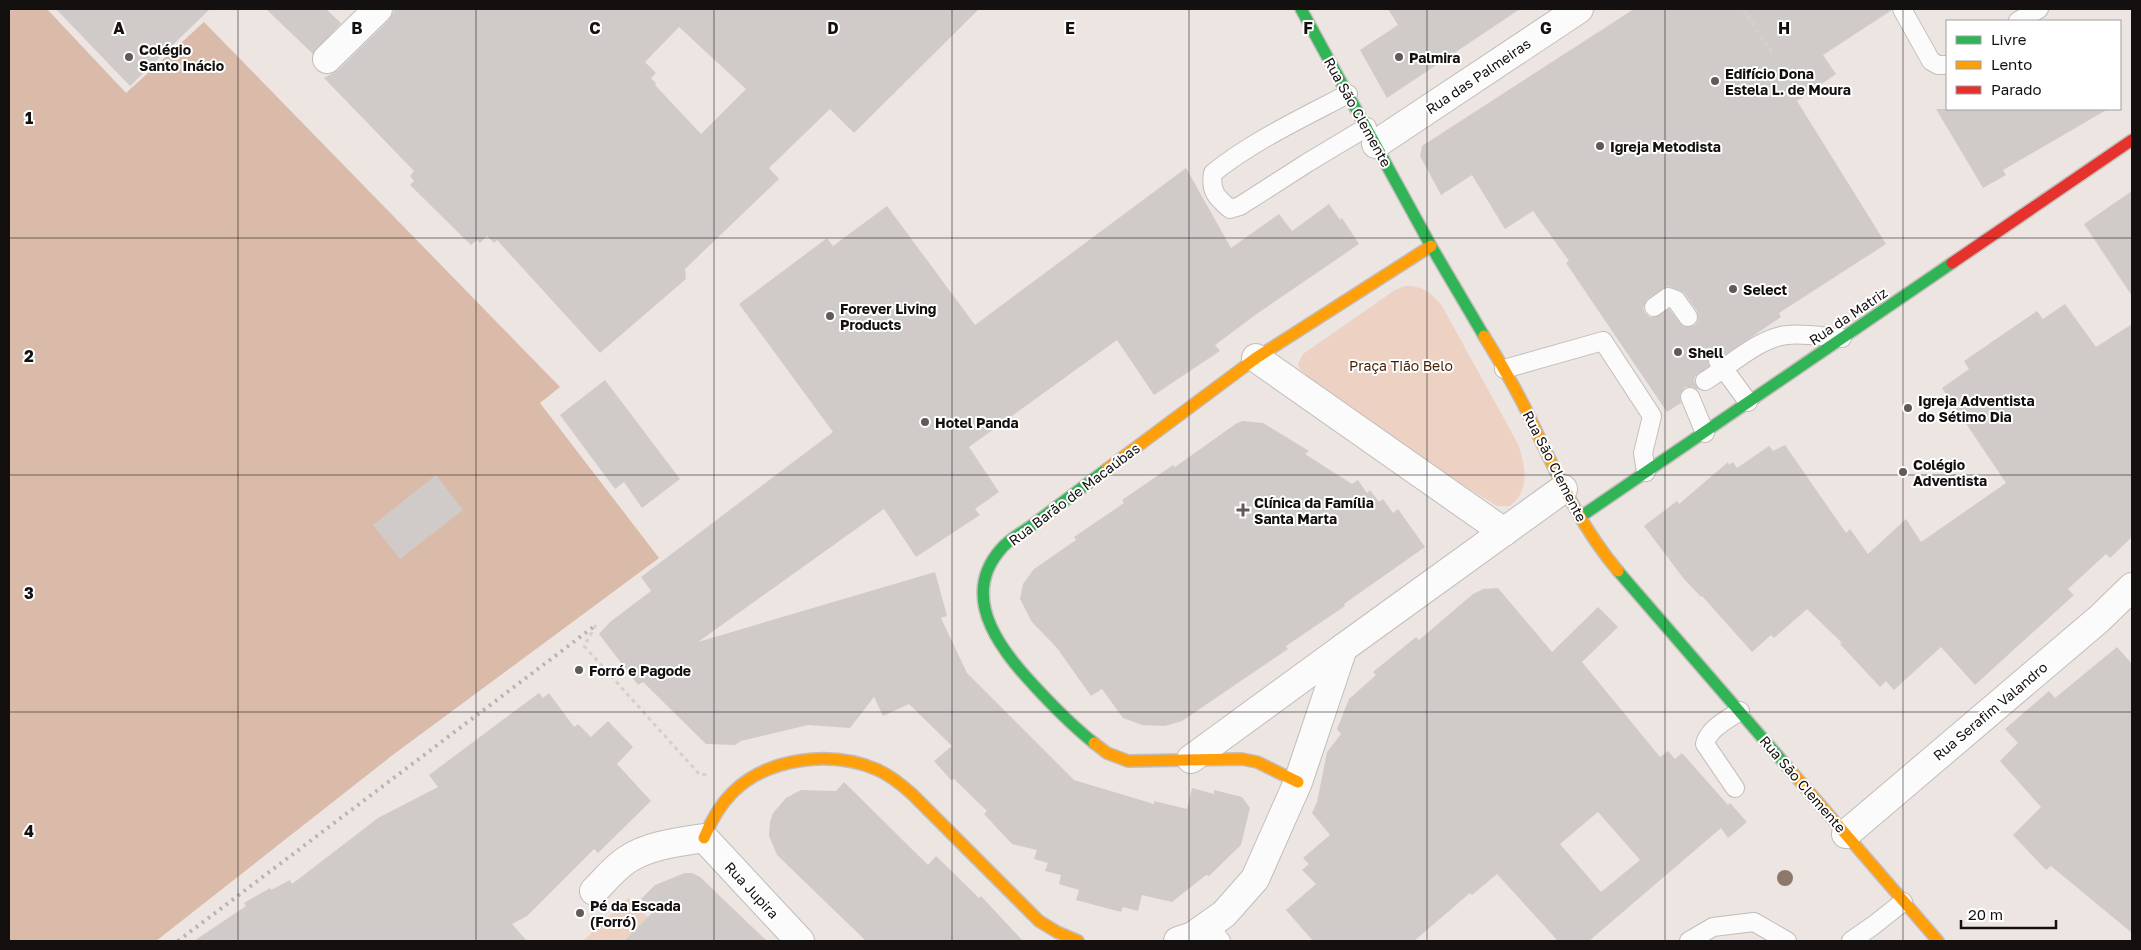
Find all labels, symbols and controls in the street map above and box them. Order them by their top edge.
text: A [113,18,125,38]
text: B [351,18,363,38]
text: C [589,18,601,38]
text: D [827,18,839,38]
text: E [1065,18,1075,38]
text: F [1303,18,1313,38]
text: G [1540,18,1552,38]
text: H [1778,18,1790,38]
legend [1946,20,2121,110]
text: Livre [1991,30,2027,48]
street label: Rua das Palmeiras [1422,35,1534,117]
place label: Colégio Santo Inácio [139,41,224,74]
place label: Palmira [1409,49,1460,66]
marker: Colégio Santo Inácio [123,51,135,63]
marker: Palmira [1393,51,1405,63]
street label: Rua São Clemente [1321,54,1395,170]
text: Lento [1991,55,2032,73]
place label: Edifício Dona Estela L. de Moura [1725,65,1851,98]
marker: Edifício Dona Estela L. de Moura [1709,75,1721,87]
text: Parado [1991,80,2042,98]
text: 1 [25,108,33,128]
place label: Igreja Metodista [1610,138,1721,155]
marker: Igreja Metodista [1594,140,1606,152]
place label: Select [1743,281,1788,298]
marker: Select [1727,283,1739,295]
street label: Rua da Matriz [1806,284,1890,348]
place label: Forever Living Products [840,300,936,333]
marker: Forever Living Products [824,310,836,322]
place label: Shell [1688,344,1724,361]
text: 2 [24,346,34,366]
marker: Shell [1672,346,1684,358]
park label: Praça Tião Belo [1349,357,1453,374]
place label: Igreja Adventista do Sétimo Dia [1918,392,2035,425]
marker: Igreja Adventista do Sétimo Dia [1902,402,1914,414]
street label: Rua São Clemente [1520,408,1590,524]
place label: Hotel Panda [935,414,1019,431]
marker: Hotel Panda [919,416,931,428]
street label: Rua Barão de Macaúbas [1005,439,1143,549]
place label: Colégio Adventista [1913,456,1987,489]
marker: Colégio Adventista [1897,466,1909,478]
place label: Clínica da Família Santa Marta [1254,494,1374,527]
marker: Clínica da Família Santa Marta [1236,503,1250,517]
text: 3 [24,583,34,603]
street label: Rua Serafim Valandro [1929,658,2051,764]
place label: Forró e Pagode [589,662,691,679]
marker: Forró e Pagode [573,664,585,676]
street label: Rua São Clemente [1756,732,1850,836]
text: 4 [24,821,34,841]
street label: Rua Jupira [722,858,782,922]
place label: Pé da Escada (Forró) [590,897,681,930]
scale bar [1961,898,2056,930]
text: 20 m [1968,905,2003,923]
marker: Pé da Escada (Forró) [574,907,586,919]

